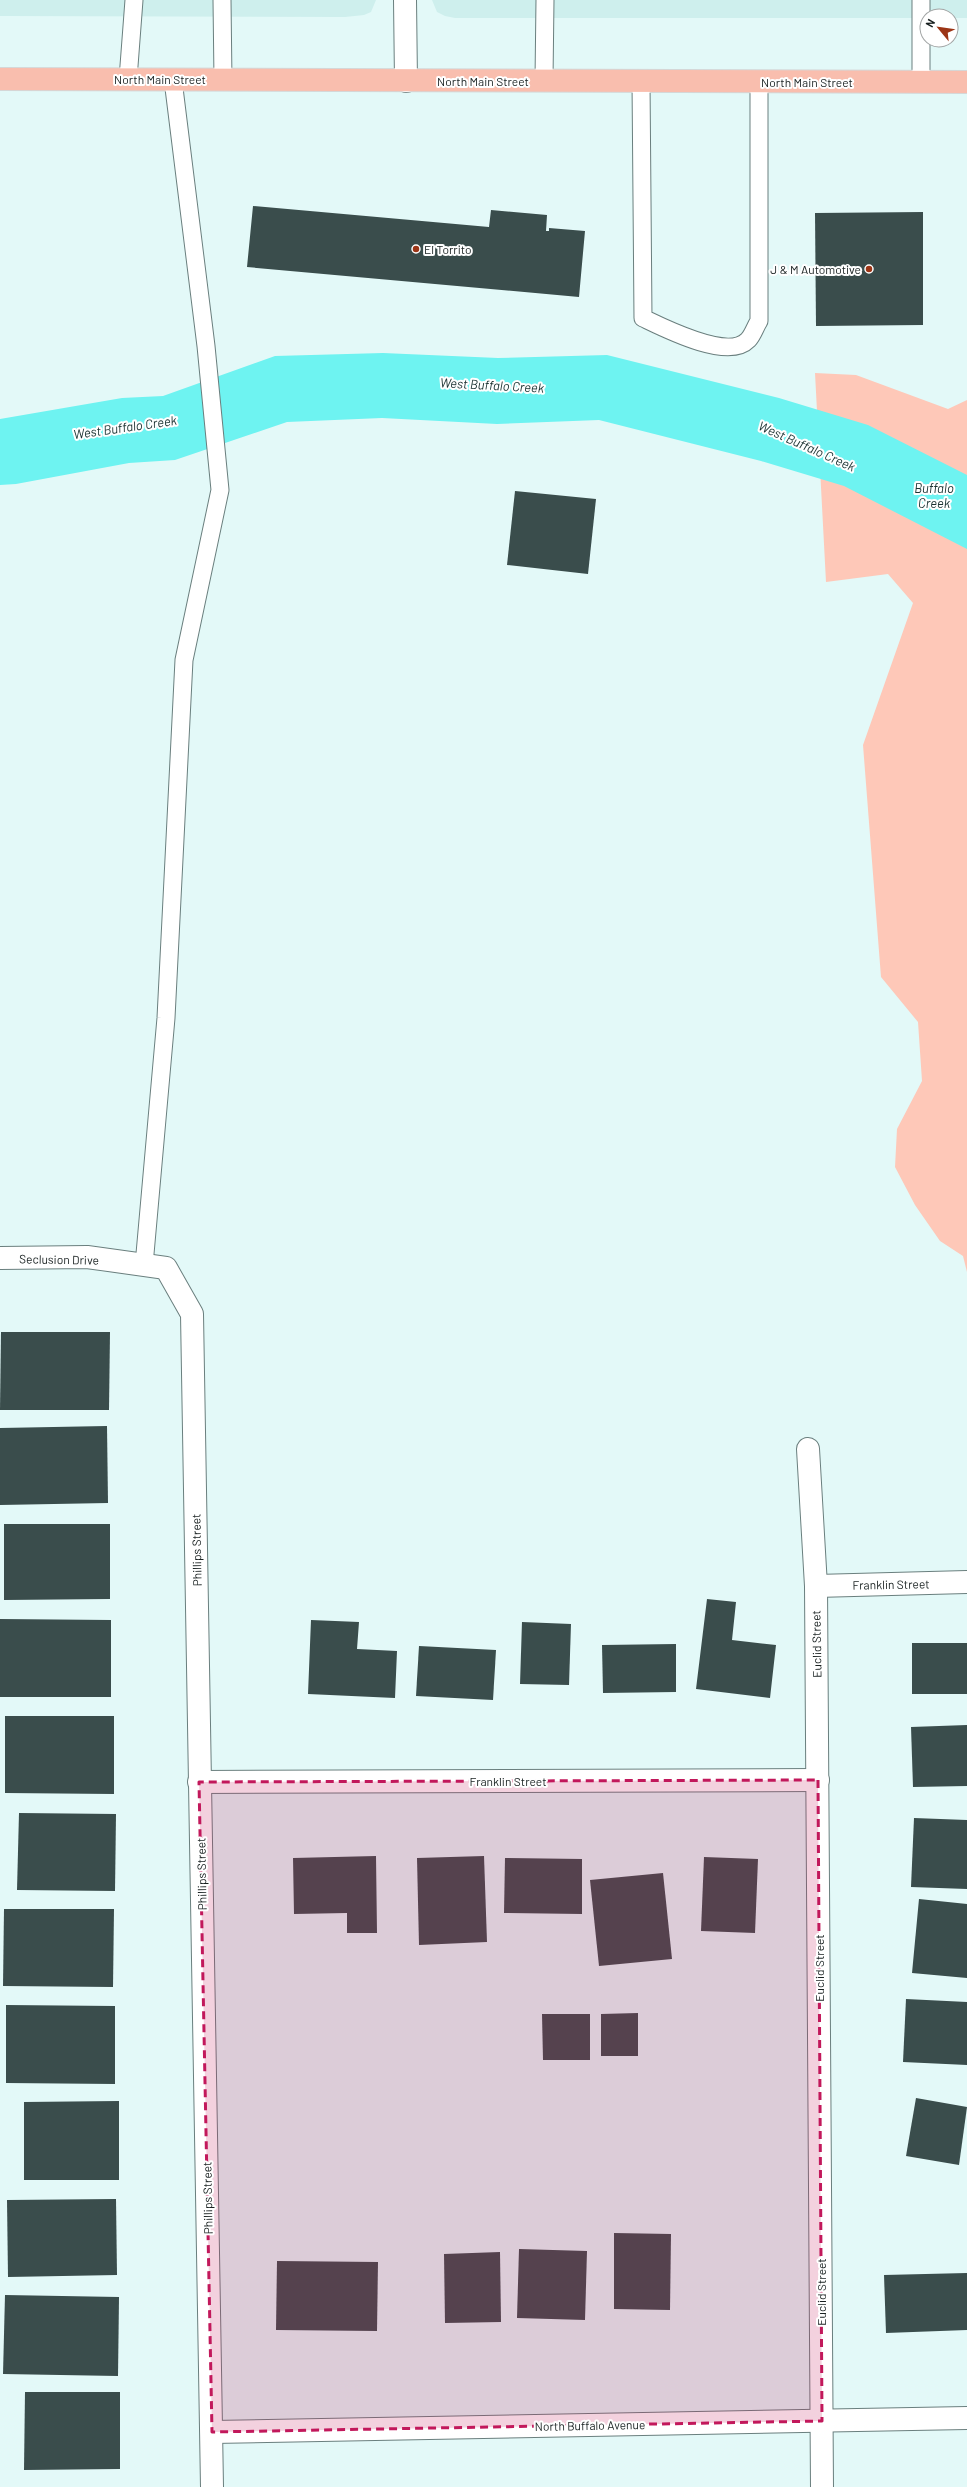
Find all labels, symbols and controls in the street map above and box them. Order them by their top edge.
north arrow [919,8,959,48]
text: N [922,17,937,29]
street label: North Main Street [114,72,206,86]
street label: North Main Street [437,74,529,88]
street label: North Main Street [761,75,853,89]
place label: El Torrito [424,242,471,256]
marker: El Torrito [411,244,421,254]
place label: J & M Automotive [770,262,861,276]
marker: J & M Automotive [864,264,874,274]
water label: West Buffalo Creek [440,374,545,396]
water label: West Buffalo Creek [72,412,178,442]
water label: West Buffalo Creek [756,417,858,475]
water label: Buffalo Creek [914,480,954,511]
street label: Seclusion Drive [19,1251,99,1267]
street label: Phillips Street [188,1513,204,1587]
street label: Franklin Street [852,1576,930,1592]
street label: Euclid Street [808,1610,824,1678]
street label: Franklin Street [469,1774,547,1788]
street label: Phillips Street [193,1837,209,1911]
street label: Euclid Street [812,1934,826,2002]
street label: Phillips Street [199,2161,215,2235]
street label: Euclid Street [814,2258,828,2326]
street label: North Buffalo Avenue [535,2417,645,2433]

